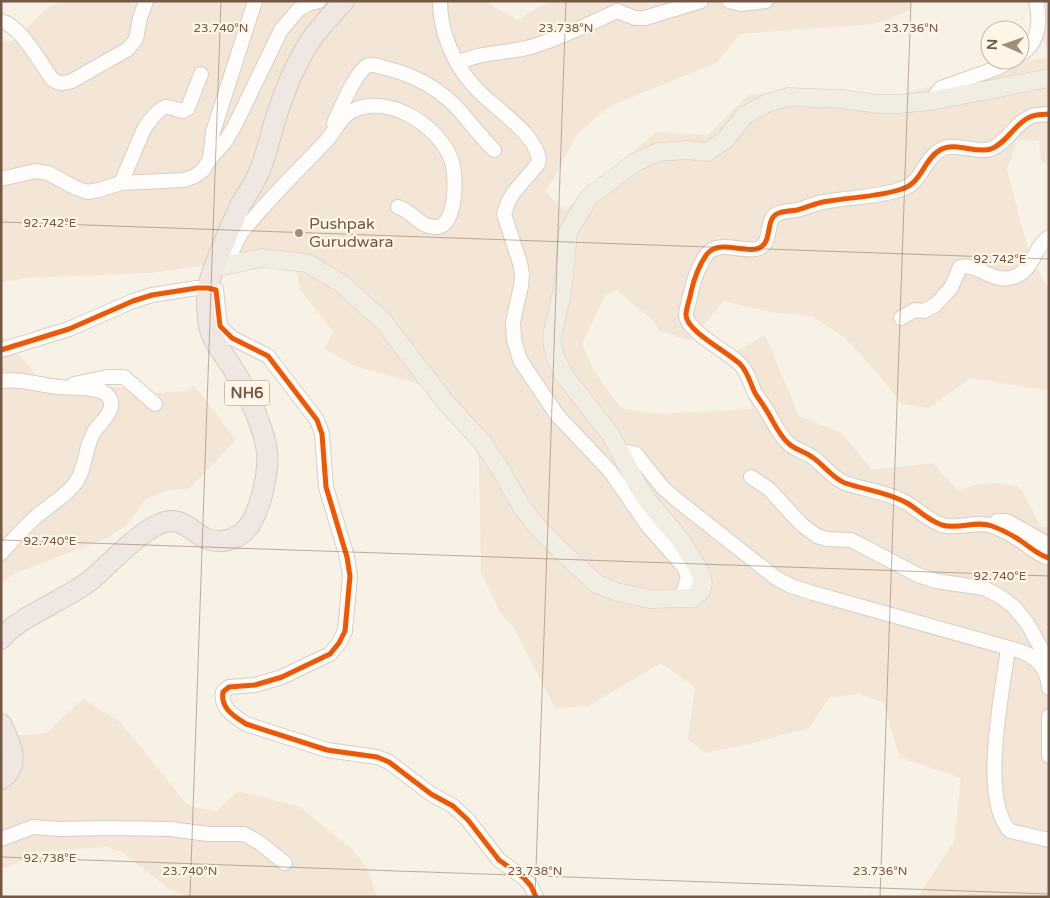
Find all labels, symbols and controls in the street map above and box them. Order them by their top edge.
north arrow [980,20,1030,70]
text: 23.740°N [194,21,248,35]
text: 23.738°N [539,21,593,35]
text: 23.736°N [884,21,938,35]
text: N [984,39,1001,50]
place label: Pushpak Gurudwara [309,214,394,252]
text: 92.742°E [24,216,77,230]
marker: Pushpak Gurudwara [293,227,305,239]
text: 92.742°E [974,252,1027,266]
road number: NH6 [224,380,270,406]
text: 92.740°E [24,534,77,548]
text: 92.740°E [974,569,1027,583]
text: 92.738°E [24,851,77,865]
text: 23.740°N [163,864,217,878]
text: 23.738°N [508,864,562,878]
text: 23.736°N [853,864,907,878]

